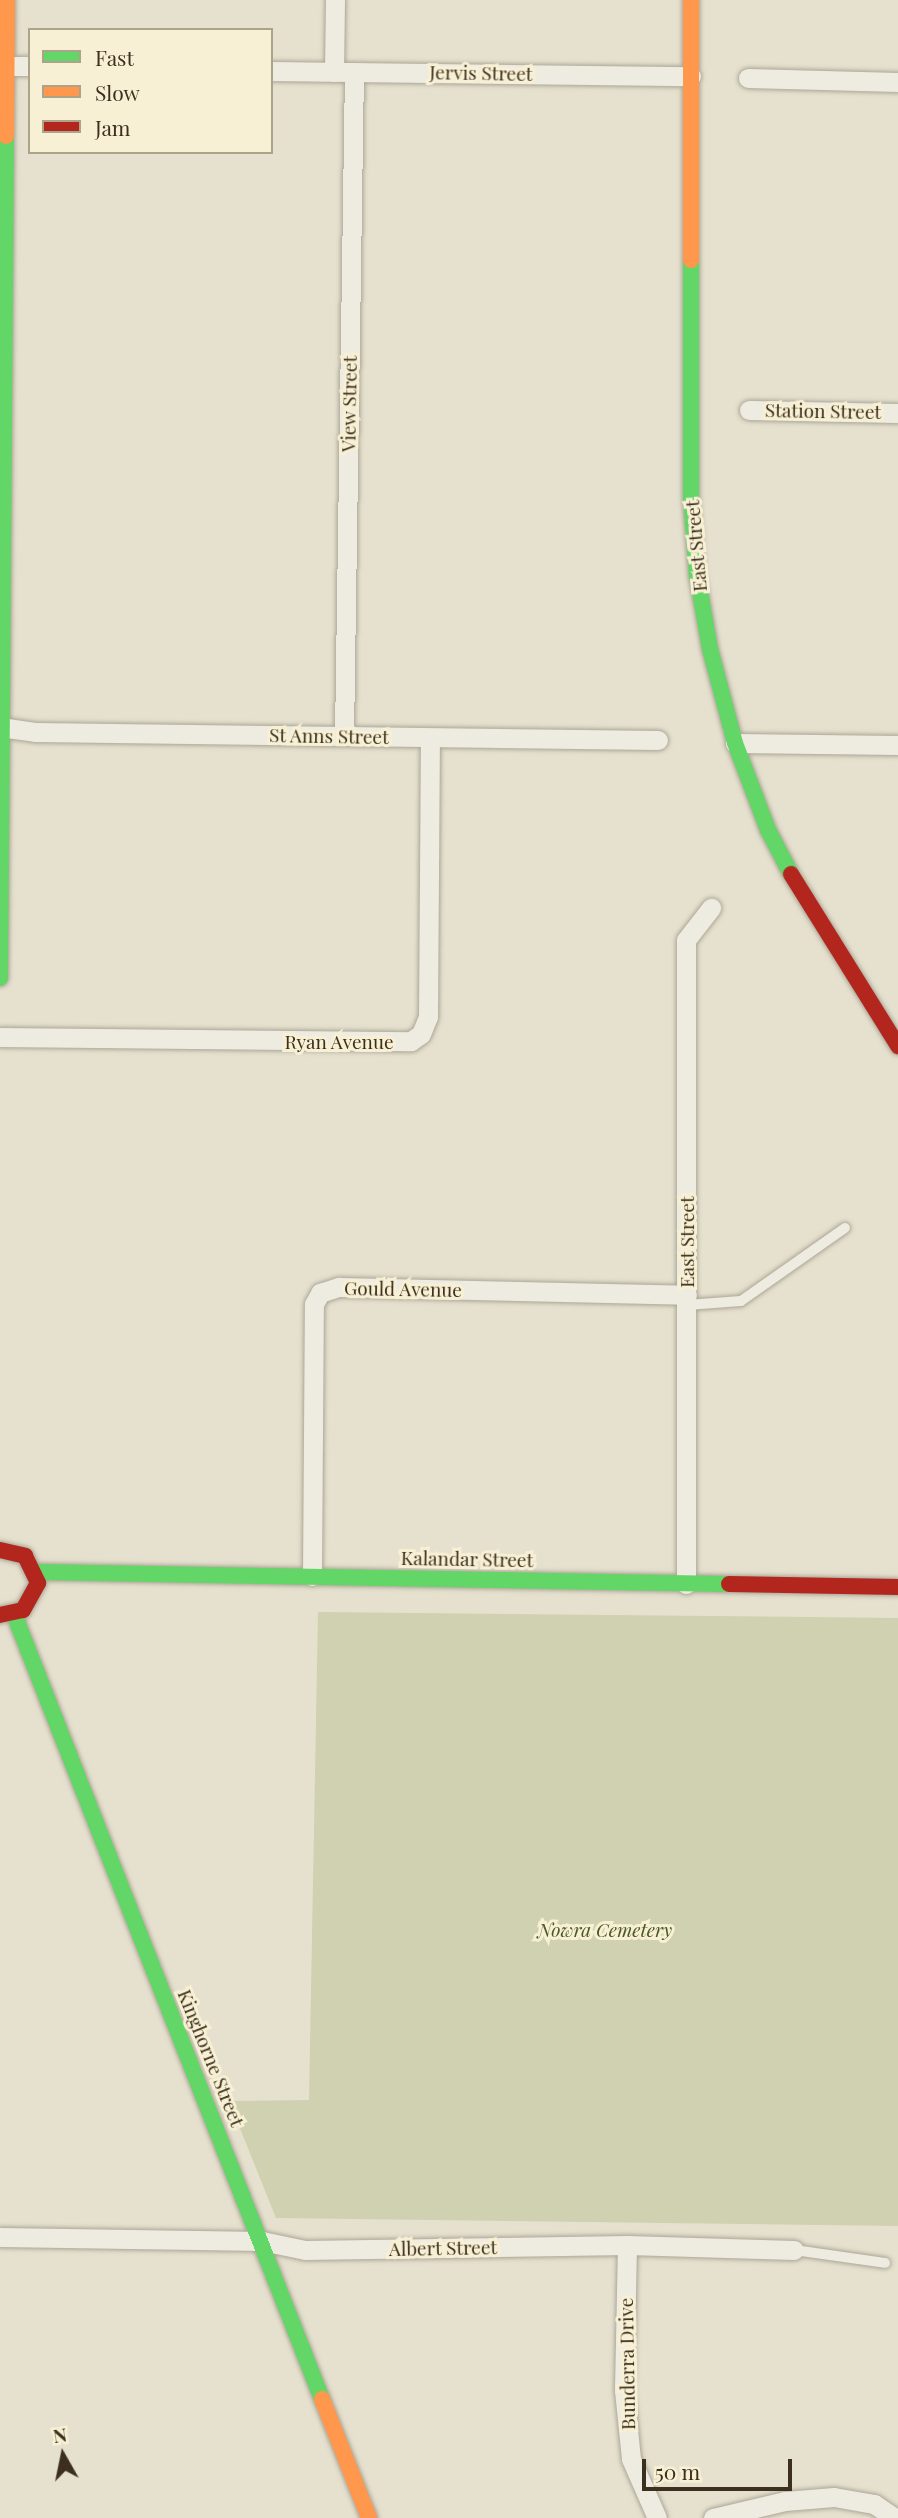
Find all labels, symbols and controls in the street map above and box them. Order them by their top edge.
legend [28,28,273,154]
text: Fast [95,43,134,71]
street label: Jervis Street [429,61,533,85]
text: Slow [95,78,140,106]
text: Jam [95,113,131,141]
street label: View Street [337,355,361,453]
street label: Station Street [765,399,881,423]
street label: East Street [681,499,711,593]
street label: St Anns Street [269,724,389,748]
street label: Ryan Avenue [284,1031,394,1053]
street label: East Street [676,1196,698,1288]
street label: Gould Avenue [344,1277,462,1301]
street label: Kalandar Street [400,1546,534,1572]
park label: Nowra Cemetery [538,1919,672,1941]
street label: Kinghorne Street [173,1986,249,2130]
street label: Albert Street [388,2236,498,2260]
street label: Bunderra Drive [614,2298,640,2430]
north arrow [28,2420,98,2490]
text: N [51,2420,69,2448]
scale bar [646,2444,796,2488]
text: 50 m [655,2457,700,2485]

